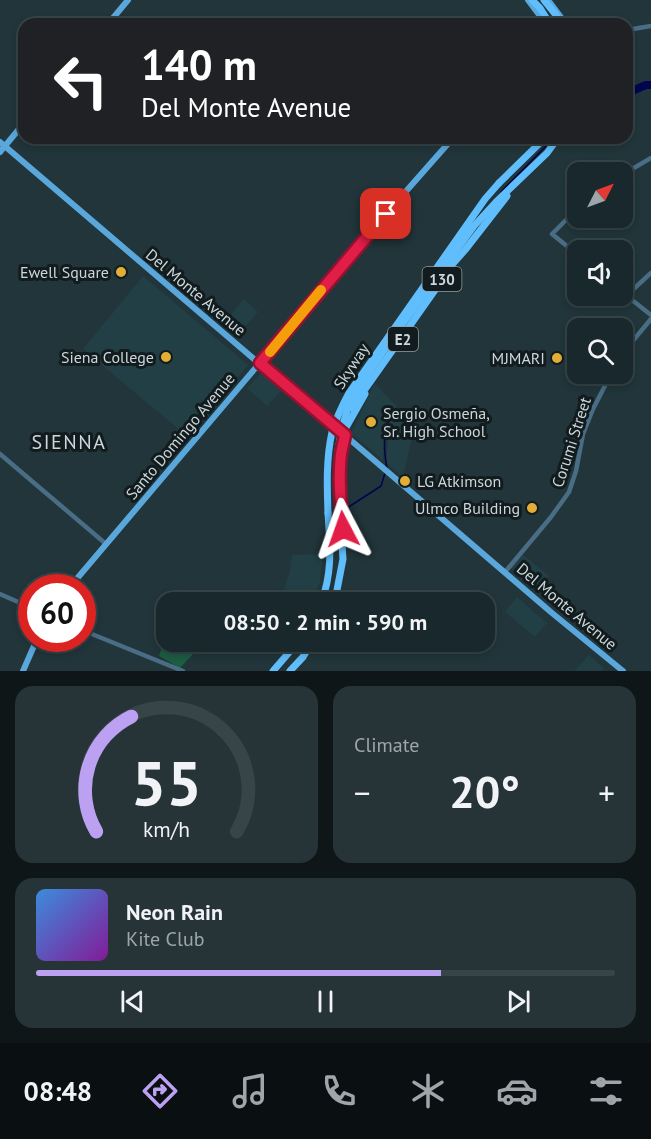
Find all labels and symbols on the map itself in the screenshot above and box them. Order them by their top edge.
north arrow [567,162,633,228]
pin [360,188,411,239]
street label: Del Monte Avenue [142,244,250,340]
place label: Ewell Square [20,262,109,282]
marker: Ewell Square [114,265,128,279]
road number: 130 [422,267,462,291]
road number: E2 [388,327,418,351]
street label: Skyway [329,339,374,393]
place label: Siena College [61,347,154,367]
place label: MJMARI [491,348,545,368]
marker: Siena College [159,350,173,364]
marker: MJMARI [550,351,564,365]
street label: Santo Domingo Avenue [121,369,239,503]
street label: Corumi Street [547,394,595,490]
place label: Sergio Osmeña, Sr. High School [383,403,490,441]
marker: Sergio Osmeña, Sr. High School [364,415,378,429]
district label: SIENNA [32,429,106,455]
place label: LG Atkimson [417,471,501,491]
marker: LG Atkimson [398,474,412,488]
position arrow [311,497,375,561]
place label: Ulmco Building [415,498,520,518]
marker: Ulmco Building [525,501,539,515]
street label: Del Monte Avenue [513,558,621,654]
speed limit sign: 60 [18,574,96,652]

